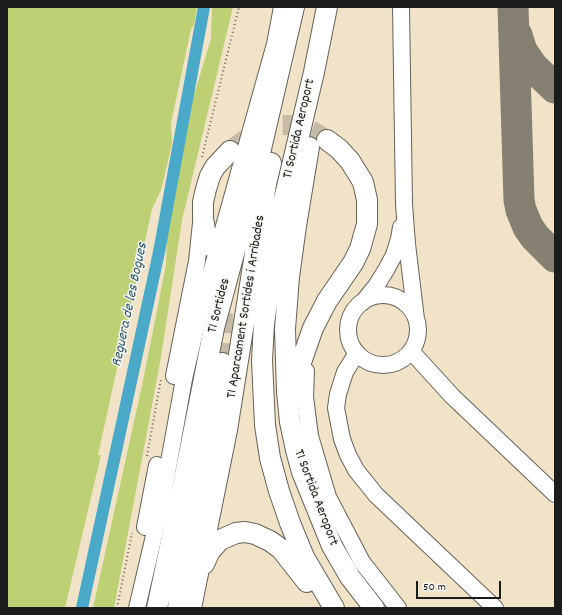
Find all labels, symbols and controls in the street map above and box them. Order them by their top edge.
street label: T1 Sortida Aeroport [280,78,320,180]
street label: T1 Aparcament Sortides i Arribades [224,214,270,400]
water label: Reguera de les Bogues [109,241,153,369]
street label: T1 Sortides [205,277,235,335]
street label: T1 Sortida Aeroport [289,447,341,549]
scale bar [418,573,503,599]
text: 50 m [423,579,446,596]

